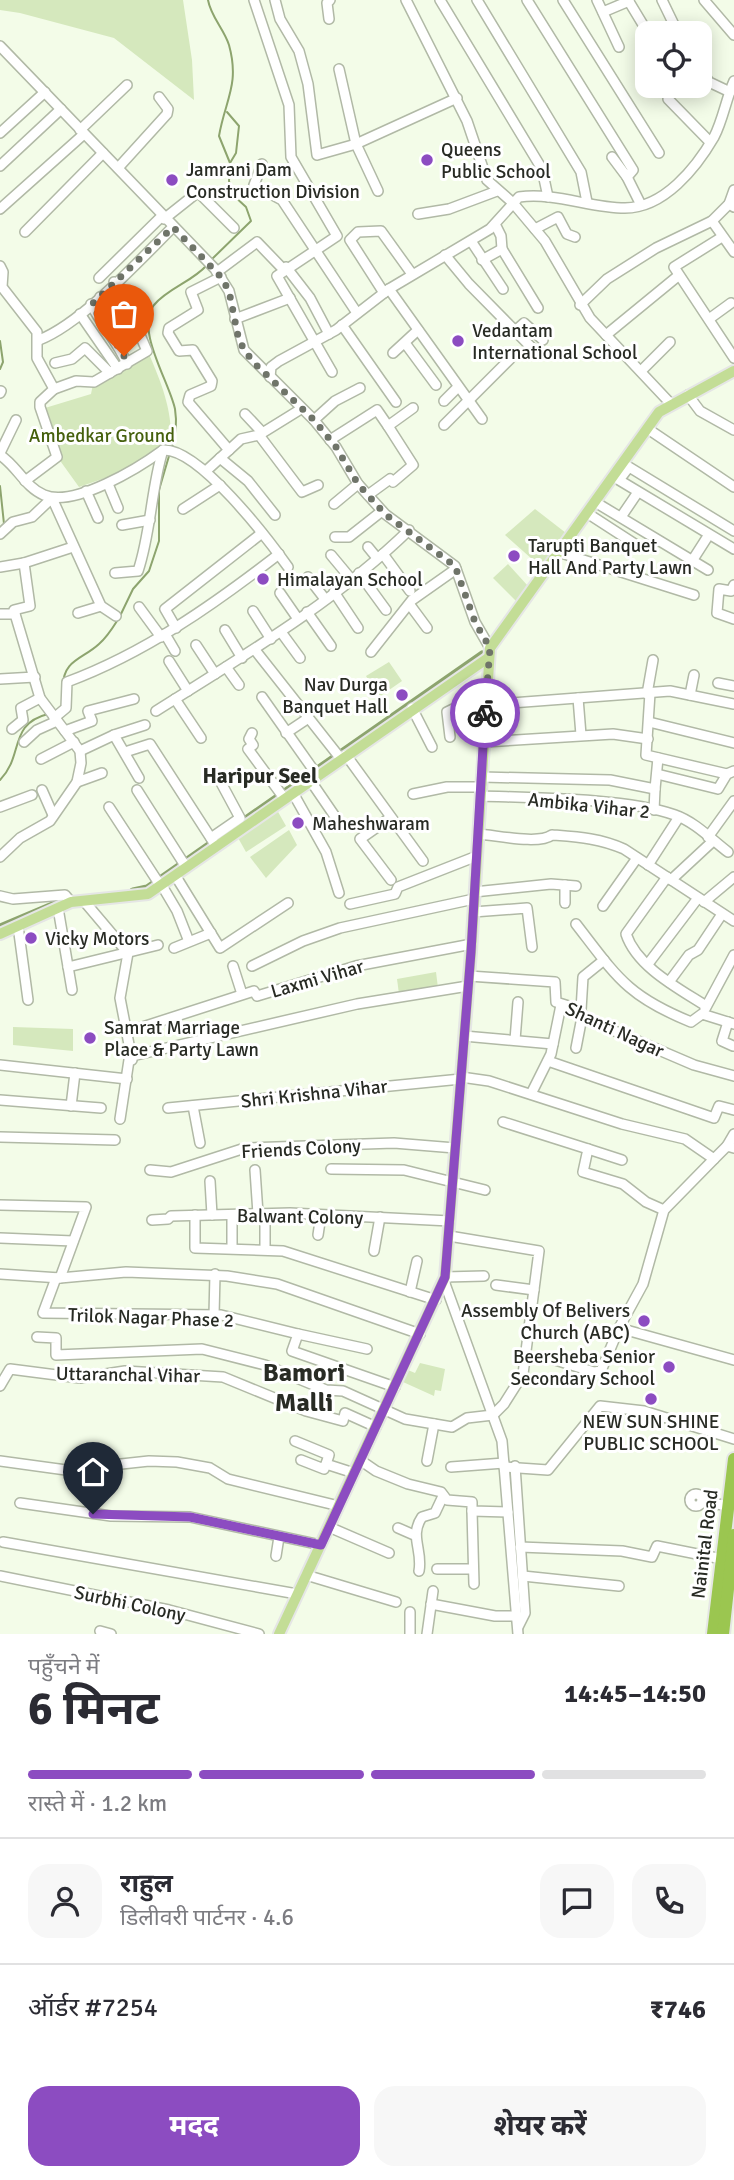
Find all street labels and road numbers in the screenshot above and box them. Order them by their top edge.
street label: Ambika Vihar 2 [527,788,651,824]
street label: Laxmi Vihar [268,954,367,1004]
street label: Shanti Nagar [561,997,668,1063]
street label: Shri Krishna Vihar [240,1074,389,1114]
street label: Friends Colony [241,1134,362,1164]
street label: Balwant Colony [237,1204,363,1230]
street label: Trilok Nagar Phase 2 [67,1303,234,1333]
street label: Uttaranchal Vihar [56,1362,200,1388]
street label: Nainital Road [686,1488,724,1600]
street label: Surbhi Colony [72,1580,188,1627]

